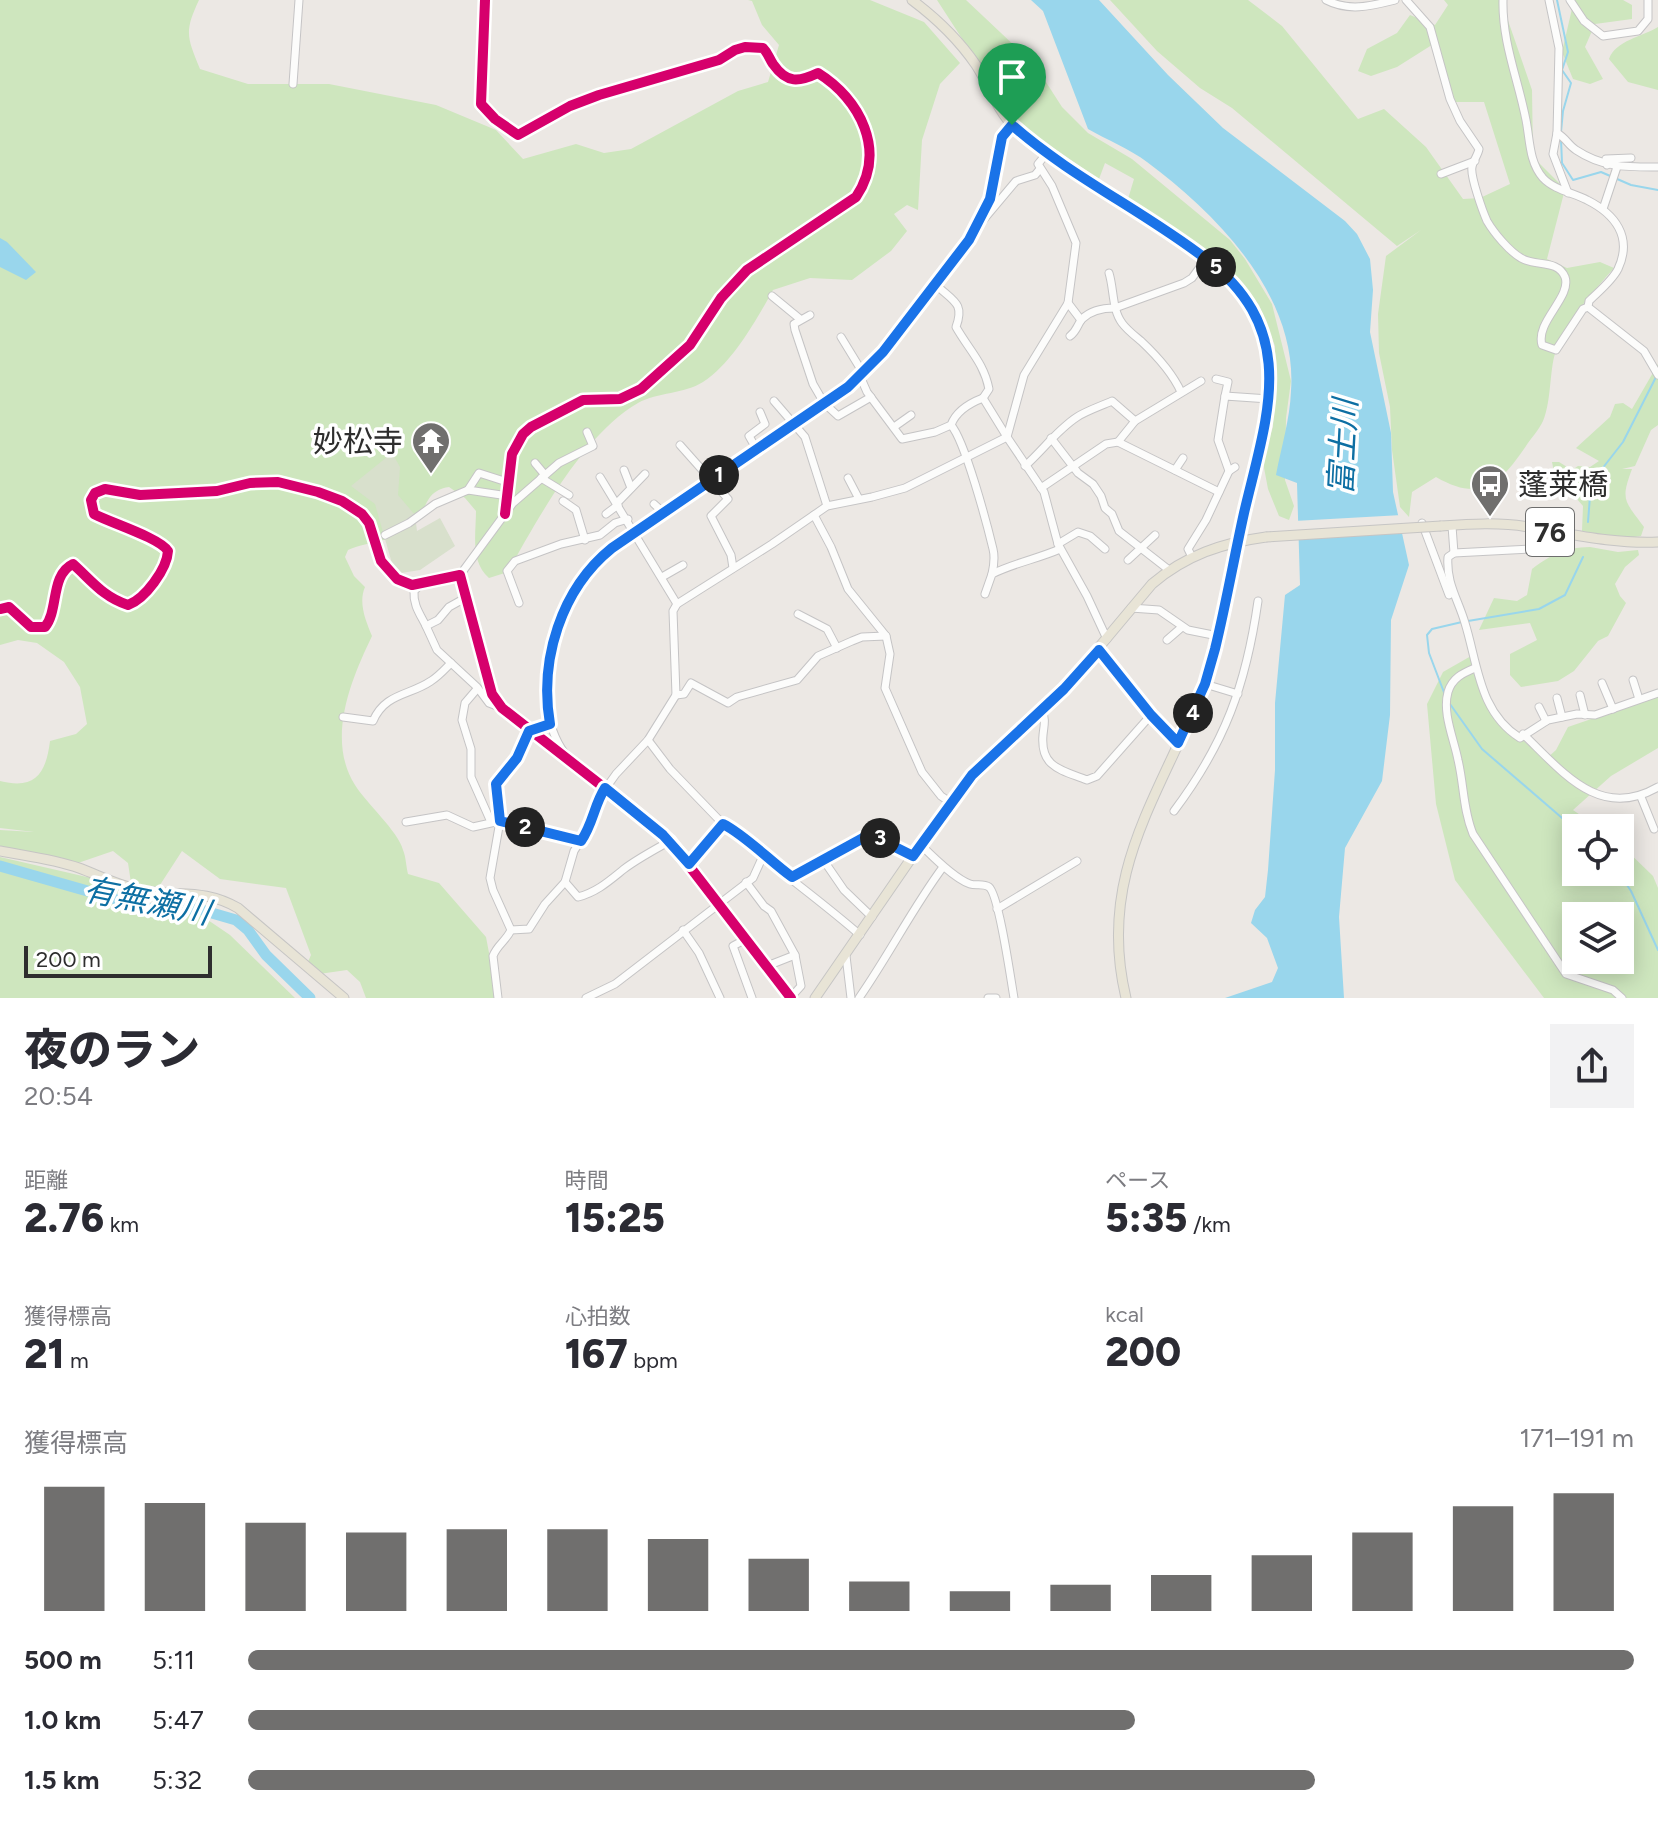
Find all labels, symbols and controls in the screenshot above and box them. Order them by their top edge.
pin [978,43,1046,125]
icon: arrive [990,55,1034,99]
pin: 5 [1196,247,1236,287]
text: 5 [1210,253,1222,280]
water label: 富士川 [1322,395,1365,496]
temple icon: 妙松寺 [410,420,452,475]
place label: 妙松寺 [313,423,403,460]
pin: 1 [699,455,739,495]
text: 1 [714,461,724,488]
bus stop icon: 蓬莱橋 [1469,463,1511,518]
place label: 蓬莱橋 [1518,466,1608,503]
road number: 76 [1526,508,1574,556]
pin: 4 [1173,693,1213,733]
text: 4 [1186,699,1200,726]
pin: 2 [505,807,545,847]
text: 2 [519,813,531,840]
map controls [1562,814,1634,974]
button: locate [1562,814,1634,886]
pin: 3 [860,818,900,858]
text: 3 [874,824,886,851]
water label: 有無瀬川 [81,870,216,932]
button: layers [1562,902,1634,974]
scale bar [24,942,212,978]
text: 200 m [36,946,101,973]
text: 夜のラン [24,1023,200,1076]
button: share [1550,1024,1634,1108]
text: 20:54 [24,1080,93,1112]
text: 距離 [24,1167,68,1194]
text: 時間 [565,1167,609,1194]
text: ペース [1105,1167,1170,1194]
text: 2.76 [24,1194,104,1242]
text: 15:25 [565,1194,665,1242]
text: 5:35 [1105,1194,1187,1242]
text: km [104,1211,139,1238]
text: /km [1187,1211,1231,1238]
text: kcal [1105,1301,1144,1328]
text: 獲得標高 [24,1303,112,1330]
text: 心拍数 [565,1303,631,1330]
text: 200 [1105,1328,1181,1376]
text: 21 [24,1330,65,1378]
text: 167 [565,1330,628,1378]
text: m [65,1347,89,1374]
text: bpm [628,1347,678,1374]
text: 171–191 m [1520,1422,1634,1454]
text: 獲得標高 [24,1427,128,1459]
text: 500 m [24,1644,102,1676]
text: 5:11 [152,1644,195,1676]
text: 1.0 km [24,1704,101,1736]
text: 5:47 [152,1704,204,1736]
text: 1.5 km [24,1764,99,1796]
text: 5:32 [152,1764,202,1796]

